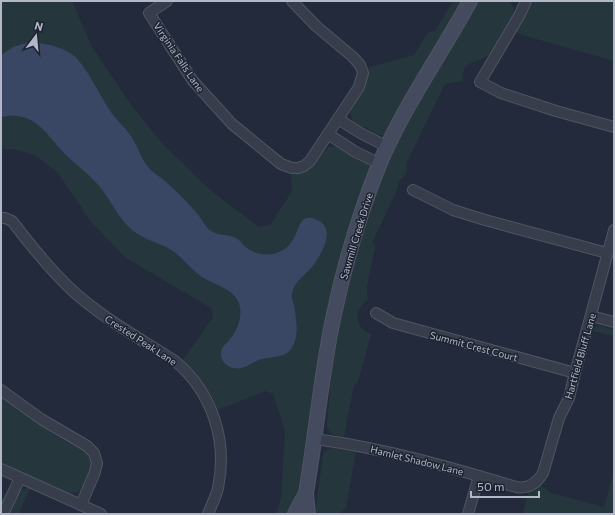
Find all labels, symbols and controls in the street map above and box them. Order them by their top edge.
north arrow [16,16,56,56]
text: N [33,19,45,33]
street label: Virginia Falls Lane [151,20,207,94]
street label: Sawmill Creek Drive [337,191,375,281]
street label: Crested Peak Lane [103,312,179,368]
street label: Hartfield Bluff Lane [562,312,598,400]
street label: Summit Crest Court [429,328,519,364]
street label: Hamlet Shadow Lane [369,443,465,477]
scale bar [471,473,539,499]
text: 50 m [477,479,505,493]

